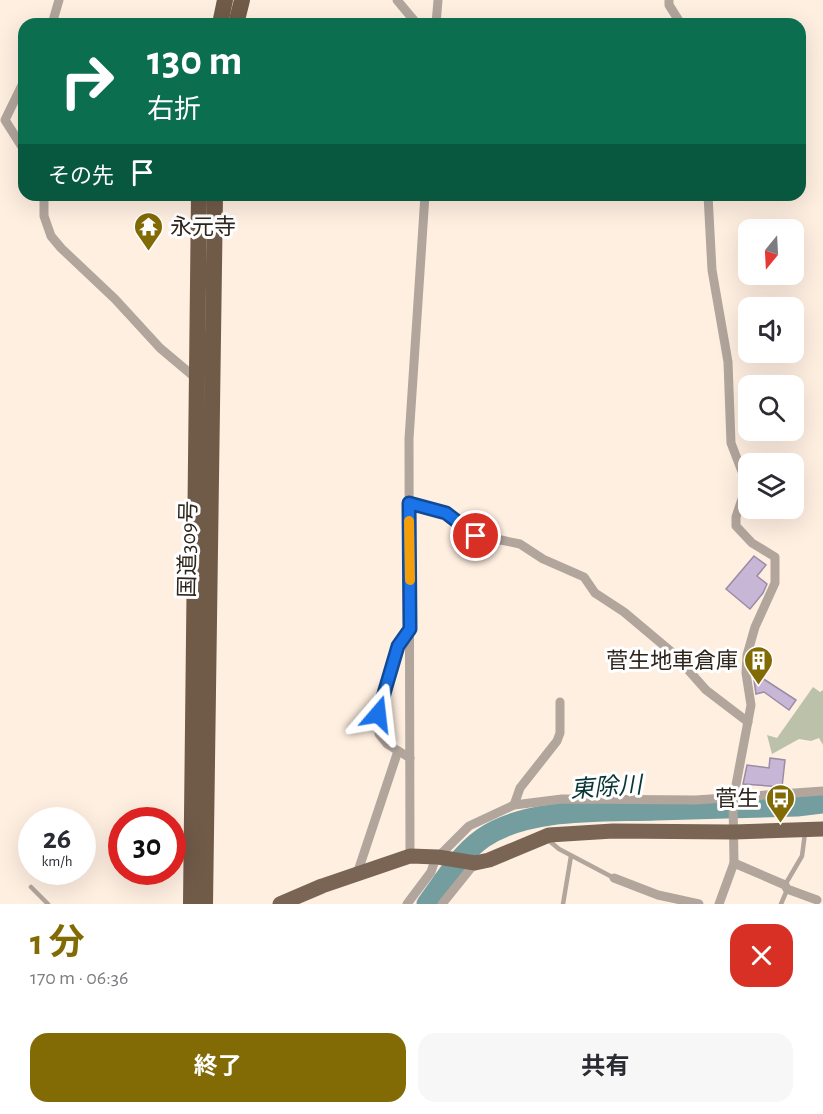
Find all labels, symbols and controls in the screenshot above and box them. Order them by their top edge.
text: 130 m [147,40,242,82]
icon: right [48,42,126,120]
text: 右折 [147,96,201,123]
icon: arrive [126,156,159,189]
text: その先 [48,165,114,187]
temple icon: 永元寺 [133,210,165,252]
place label: 永元寺 [170,215,236,238]
north arrow [738,219,804,285]
map controls [738,219,804,519]
button: sound [738,297,804,363]
button: search [738,375,804,441]
button: layers [738,453,804,519]
street label: 国道309号 [175,500,200,598]
pin [450,510,501,561]
icon: arrive [459,519,492,552]
building icon: 菅生地車倉庫 [743,644,775,686]
place label: 菅生地車倉庫 [606,649,738,672]
position arrow [346,682,410,746]
water label: 東除川 [569,771,646,802]
bus stop icon: 菅生 [764,782,796,824]
place label: 菅生 [715,787,759,810]
speed limit sign: 30 [108,807,186,885]
text: 26 [43,824,71,854]
text: km/h [42,854,72,869]
button: close [730,924,793,987]
text: 1 分 [30,925,84,961]
text: 170 m · 06:36 [30,968,128,988]
button: 終了 [30,1033,406,1102]
button: 共有 [418,1033,793,1102]

